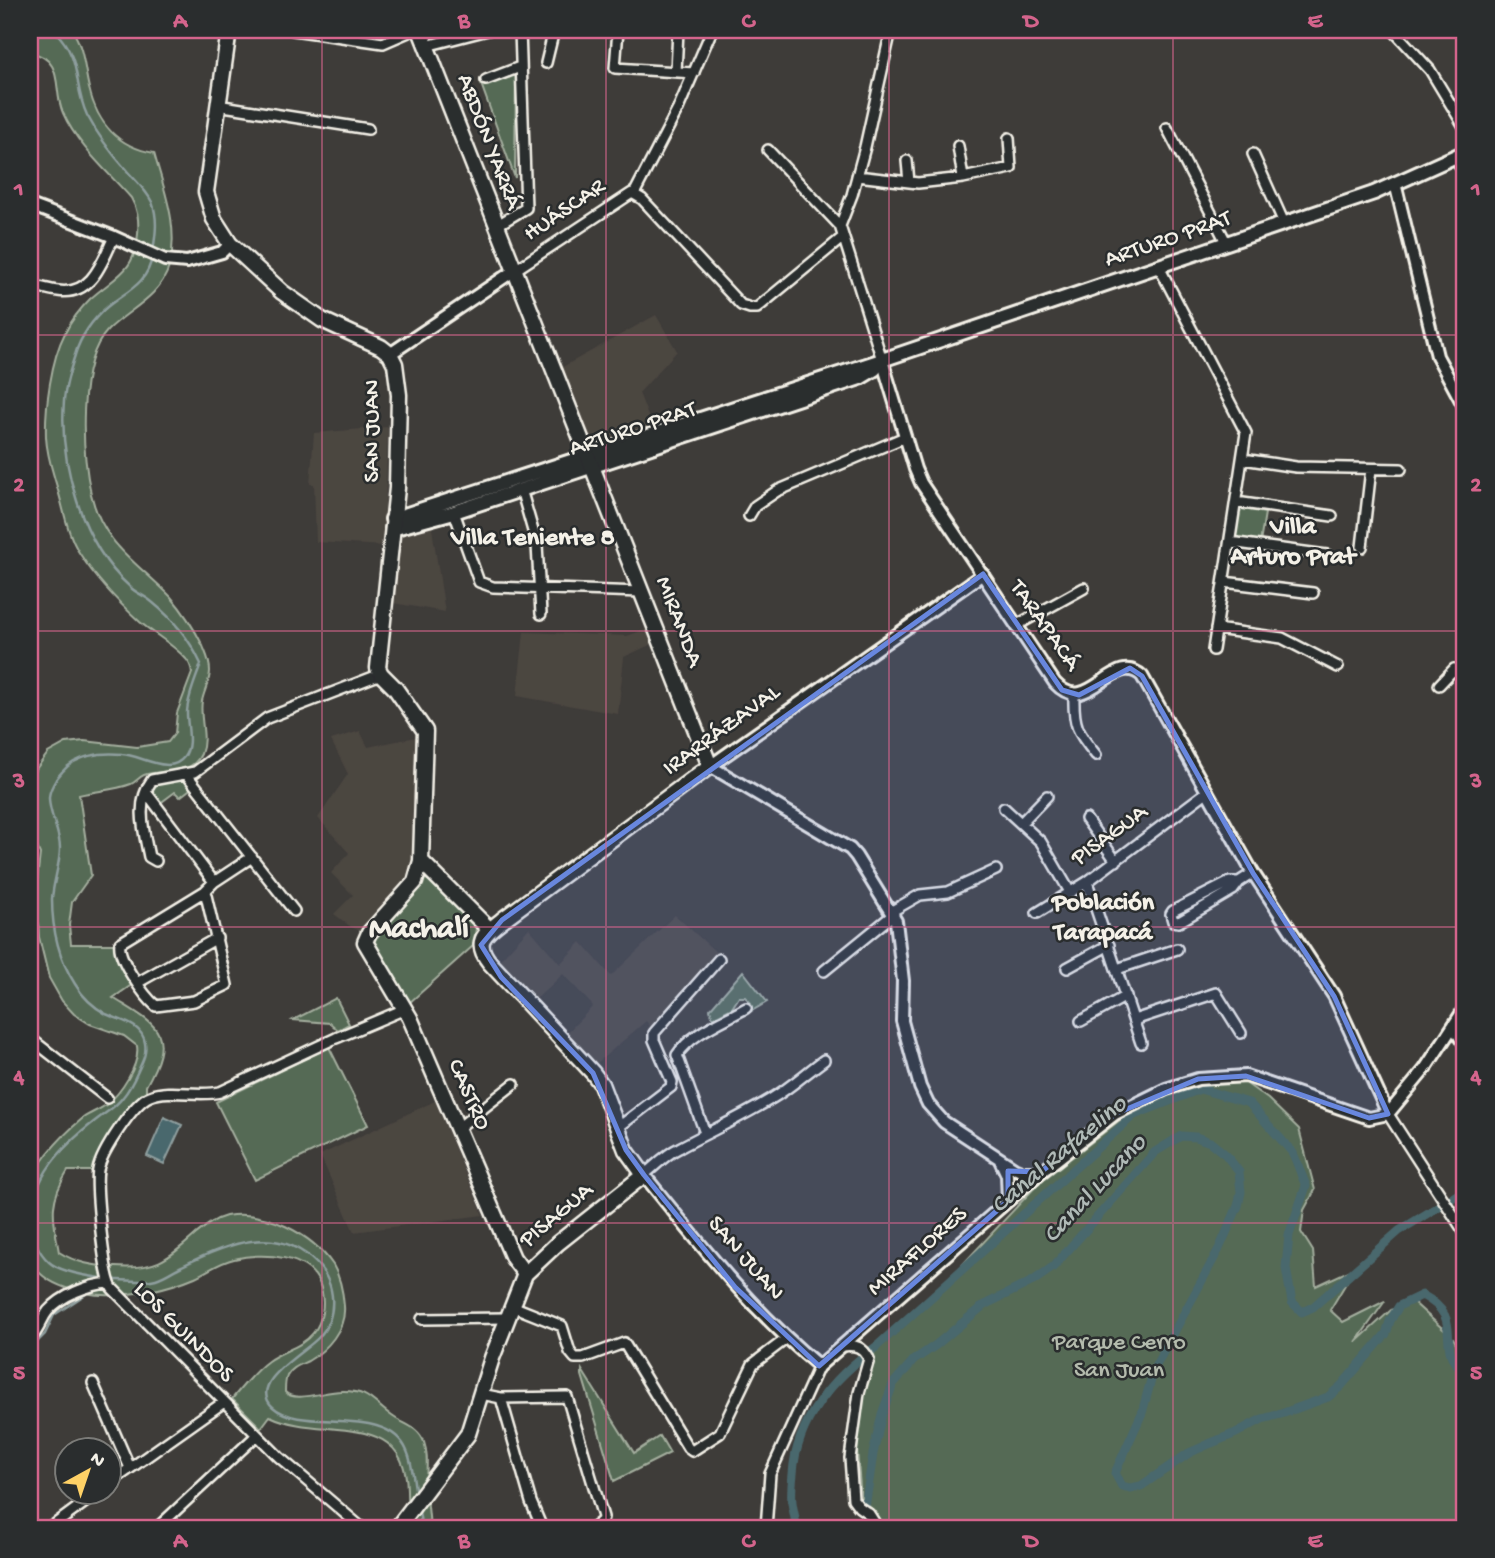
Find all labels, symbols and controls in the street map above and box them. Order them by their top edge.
text: A [172,9,188,36]
text: B [457,9,471,36]
text: C [742,9,757,36]
text: D [1022,9,1040,36]
text: E [1308,9,1324,36]
street label: ABDÓN YARRÁ [449,70,528,215]
street label: HUÁSCAR [519,172,613,249]
text: 1 [13,177,24,204]
text: 1 [1470,177,1481,204]
street label: ARTURO PRAT [1101,204,1237,275]
street label: SAN JUAN [359,379,388,483]
street label: ARTURO PRAT [566,395,702,464]
text: 2 [13,473,25,500]
text: 2 [1470,473,1482,500]
district label: Villa Arturo Prat [1230,513,1358,574]
district label: Villa Teniente 8 [450,524,615,555]
street label: MIRANDA [648,573,709,673]
street label: TARAPACÁ [1001,573,1087,679]
street label: IRARRÁZAVAL [658,678,787,783]
text: 3 [12,769,25,796]
text: 3 [1469,769,1482,796]
street label: PISAGUA [1065,797,1155,874]
district label: Población Tarapacá [1050,889,1155,950]
district label: Machalí [369,911,471,949]
street label: CASTRO [440,1055,496,1135]
text: 4 [13,1065,25,1092]
text: 4 [1470,1065,1482,1092]
water label: Canal Rafaelino [986,1089,1136,1222]
water label: Canal Lucano [1038,1128,1155,1251]
street label: PISAGUA [513,1176,601,1256]
street label: MIRAFLORES [862,1200,975,1303]
street label: SAN JUAN [700,1211,790,1307]
street label: LOS GUINDOS [126,1276,240,1390]
park label: Parque Cerro San Juan [1051,1329,1186,1386]
text: 5 [13,1361,25,1388]
text: 5 [1470,1361,1482,1388]
north arrow [52,1436,122,1506]
text: N [85,1448,109,1473]
text: A [172,1529,188,1556]
text: B [457,1529,471,1556]
text: C [742,1529,757,1556]
text: D [1022,1529,1040,1556]
text: E [1308,1529,1324,1556]

